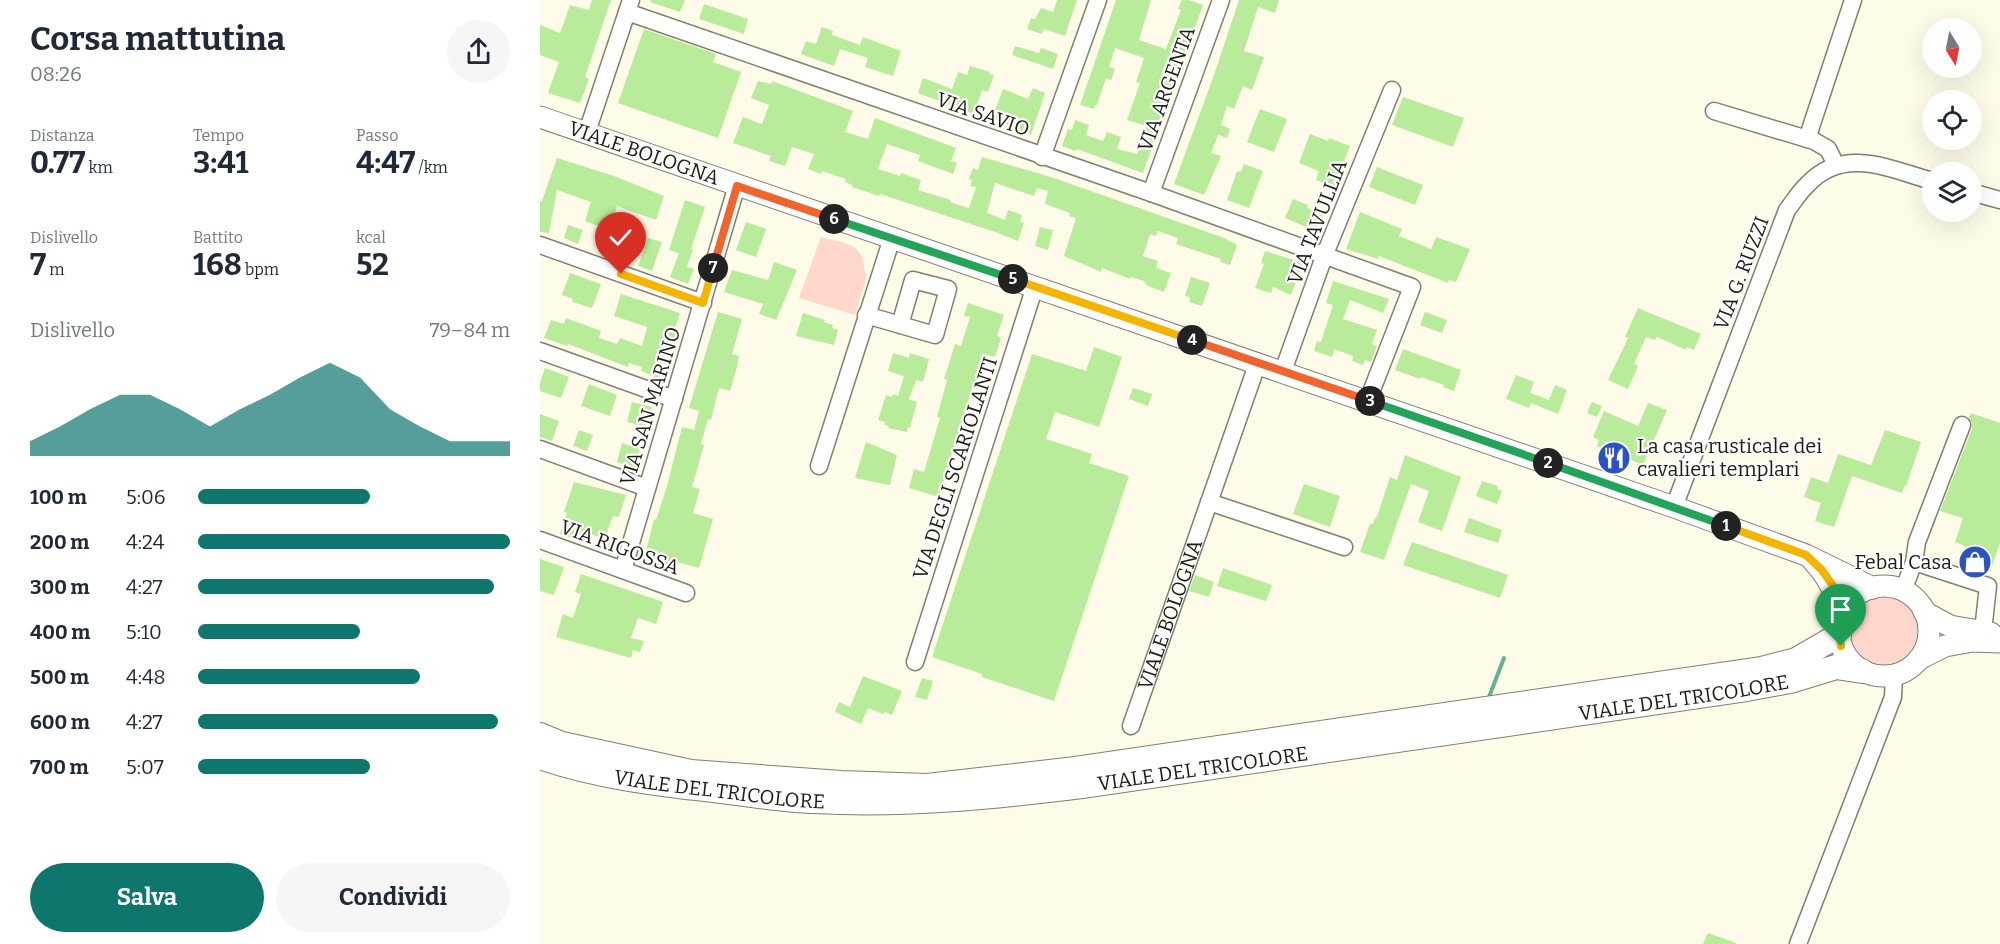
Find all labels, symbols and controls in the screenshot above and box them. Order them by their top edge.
north arrow [1922,18,1982,78]
map controls [1922,18,1982,222]
text: Corsa mattutina [30,19,285,59]
button: share [447,20,510,83]
street label: VIA ARGENTA [1132,22,1200,155]
text: 08:26 [30,62,82,86]
street label: VIA SAVIO [933,87,1033,141]
button: locate [1922,90,1982,150]
street label: VIALE BOLOGNA [566,116,723,190]
text: Distanza [30,126,95,145]
text: Tempo [193,126,244,145]
text: Passo [356,126,398,145]
text: 0.77 [30,145,85,181]
text: 3:41 [193,145,249,181]
text: 4:47 [356,145,415,181]
street label: VIA TAVULLIA [1282,156,1352,288]
text: km [85,158,113,177]
text: /km [415,158,448,177]
button: layers [1922,162,1982,222]
pin: 6 [819,204,849,234]
text: 6 [829,209,839,228]
pin [595,212,646,274]
street label: VIA G. RUZZI [1708,213,1774,333]
icon: check [604,221,637,254]
text: Dislivello [30,228,98,247]
text: Battito [193,228,243,247]
text: kcal [356,228,386,247]
text: 7 [30,247,46,283]
text: 168 [193,247,242,283]
text: 52 [356,247,389,283]
pin: 7 [698,253,728,283]
text: 7 [709,258,717,277]
text: m [46,260,65,279]
text: bpm [242,260,279,279]
pin: 5 [998,264,1028,294]
text: 5 [1009,269,1017,288]
text: Dislivello [30,318,115,342]
text: 79–84 m [429,318,510,342]
street label: VIA SAN MARINO [614,324,686,488]
pin: 4 [1177,325,1207,355]
text: 4 [1187,330,1197,349]
street label: VIA DEGLI SCARIOLANTI [908,354,1002,582]
pin: 3 [1355,386,1385,416]
text: 3 [1365,391,1375,410]
place label: La casa rusticale dei cavalieri templari [1637,434,1822,481]
restaurant icon: La casa rusticale dei cavalieri templari [1596,440,1632,476]
pin: 2 [1533,448,1563,478]
text: 2 [1543,453,1553,472]
text: 100 m [30,485,87,509]
text: 5:06 [126,485,165,509]
pin: 1 [1711,511,1741,541]
street label: VIA RIGOSSA [557,514,684,580]
text: 1 [1723,516,1729,535]
text: 200 m [30,530,89,554]
text: 4:24 [126,530,164,554]
street label: VIALE BOLOGNA [1133,535,1207,693]
shop icon: Febal Casa [1957,544,1993,580]
place label: Febal Casa [1855,550,1952,574]
text: 300 m [30,575,90,599]
text: 4:27 [126,575,163,599]
pin [1815,584,1866,646]
icon: arrive [1824,593,1857,626]
text: 400 m [30,620,90,644]
text: 5:10 [126,620,162,644]
text: 500 m [30,665,89,689]
text: 4:48 [126,665,166,689]
street label: VIALE DEL TRICOLORE [1577,669,1791,726]
text: 600 m [30,710,90,734]
text: 4:27 [126,710,163,734]
street label: VIALE DEL TRICOLORE [1096,741,1310,796]
text: 700 m [30,755,89,779]
text: 5:07 [126,755,164,779]
street label: VIALE DEL TRICOLORE [612,764,826,814]
button: Salva [30,863,264,932]
button: Condividi [276,863,510,932]

